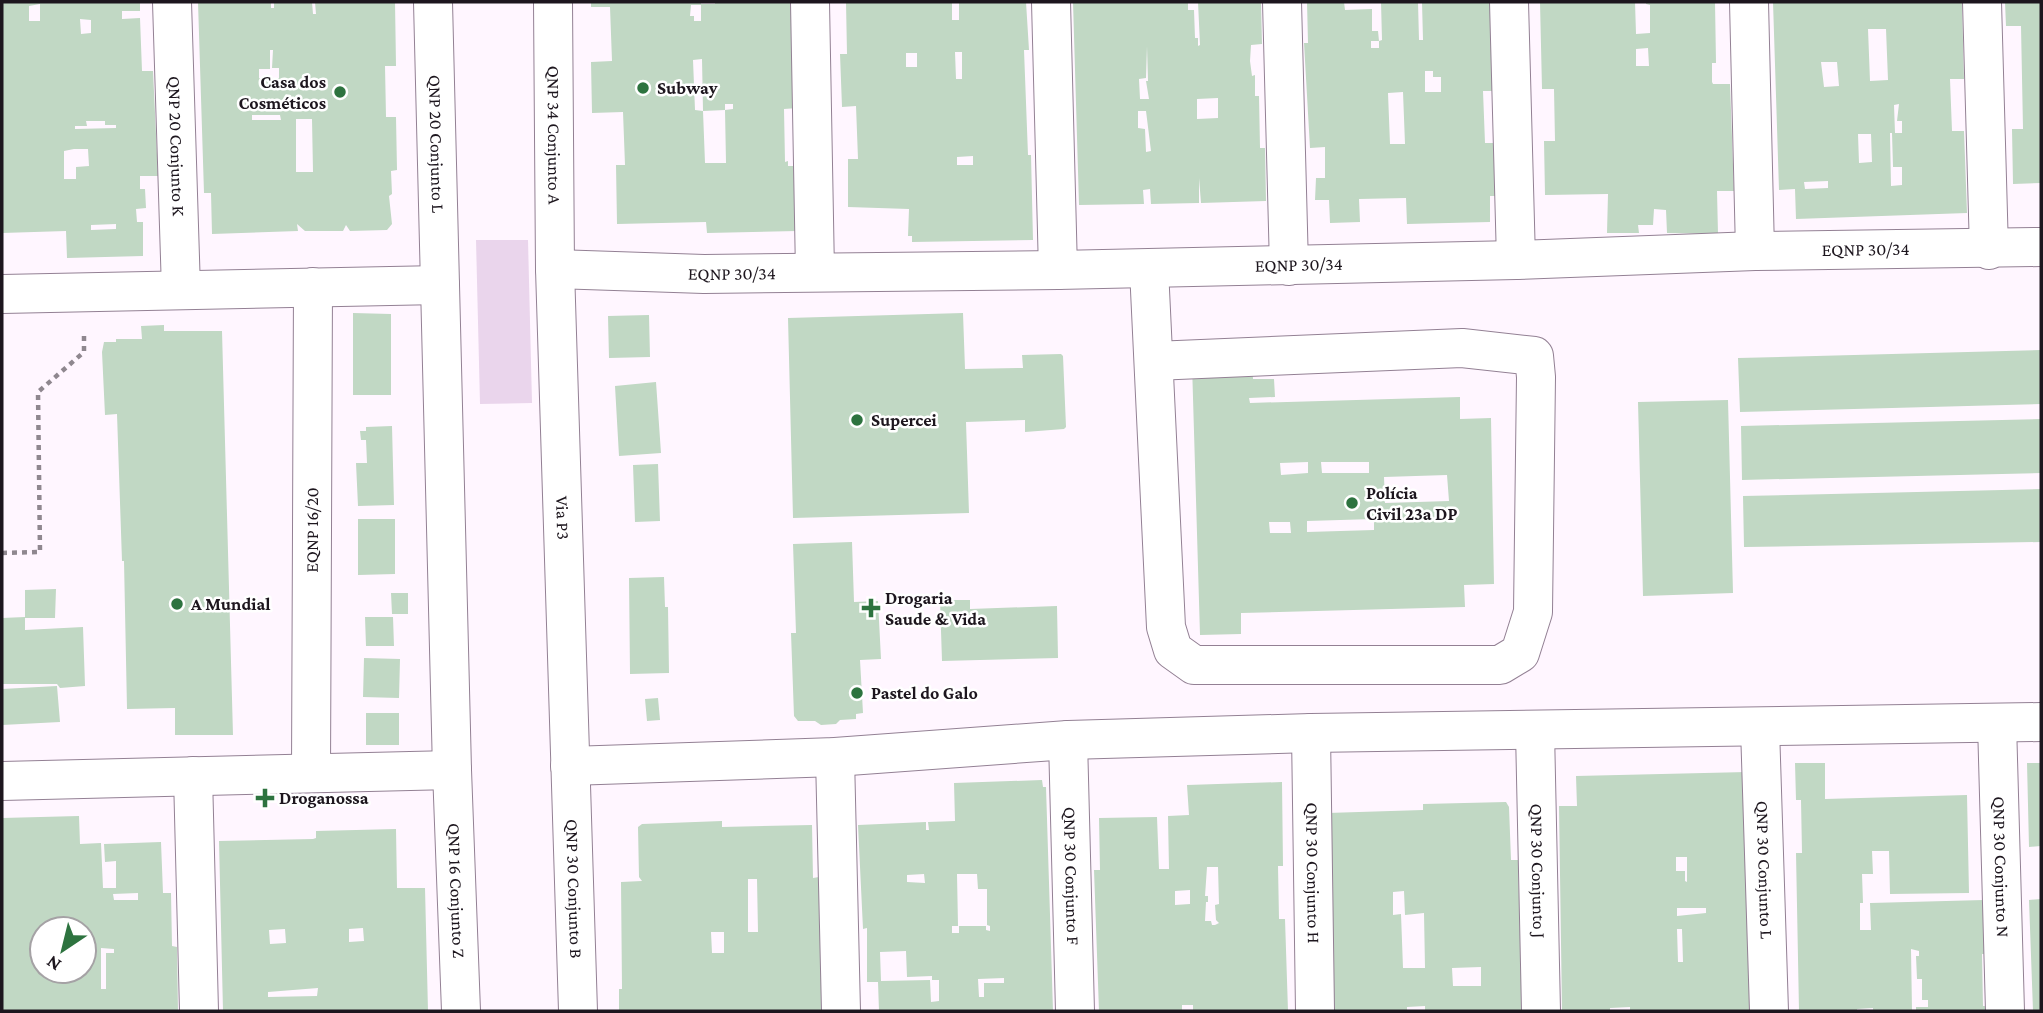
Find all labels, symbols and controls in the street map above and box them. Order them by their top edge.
street label: QNP 34 Conjunto A [543,66,565,205]
place label: Casa dos Cosméticos [238,72,326,113]
street label: QNP 20 Conjunto L [425,75,448,213]
street label: QNP 20 Conjunto K [164,76,189,217]
place label: Subway [657,78,718,98]
marker: Subway [635,80,651,96]
marker: Casa dos Cosméticos [332,84,348,100]
street label: EQNP 30/34 [1821,239,1910,260]
street label: EQNP 30/34 [1255,254,1343,276]
street label: EQNP 30/34 [688,263,776,284]
place label: Supercei [871,410,938,430]
marker: Supercei [849,412,865,428]
place label: Polícia Civil 23a DP [1366,483,1457,524]
street label: EQNP 16/20 [302,487,322,573]
marker: Polícia Civil 23a DP [1344,495,1360,511]
street label: Via P3 [552,496,573,540]
place label: Drogaria Saude & Vida [885,588,986,629]
place label: A Mundial [190,594,270,614]
marker: A Mundial [169,596,185,612]
marker: Drogaria Saude & Vida [863,600,879,616]
place label: Pastel do Galo [871,683,978,703]
marker: Pastel do Galo [849,685,865,701]
place label: Droganossa [279,788,369,808]
marker: Droganossa [257,790,273,806]
street label: QNP 30 Conjunto N [1989,796,2013,938]
street label: QNP 30 Conjunto L [1752,800,1777,939]
street label: QNP 30 Conjunto H [1302,802,1324,944]
street label: QNP 30 Conjunto J [1527,803,1549,939]
street label: QNP 30 Conjunto F [1060,807,1083,945]
street label: QNP 30 Conjunto B [562,819,586,959]
street label: QNP 16 Conjunto Z [444,823,469,959]
north arrow [28,915,98,985]
text: N [42,951,65,976]

